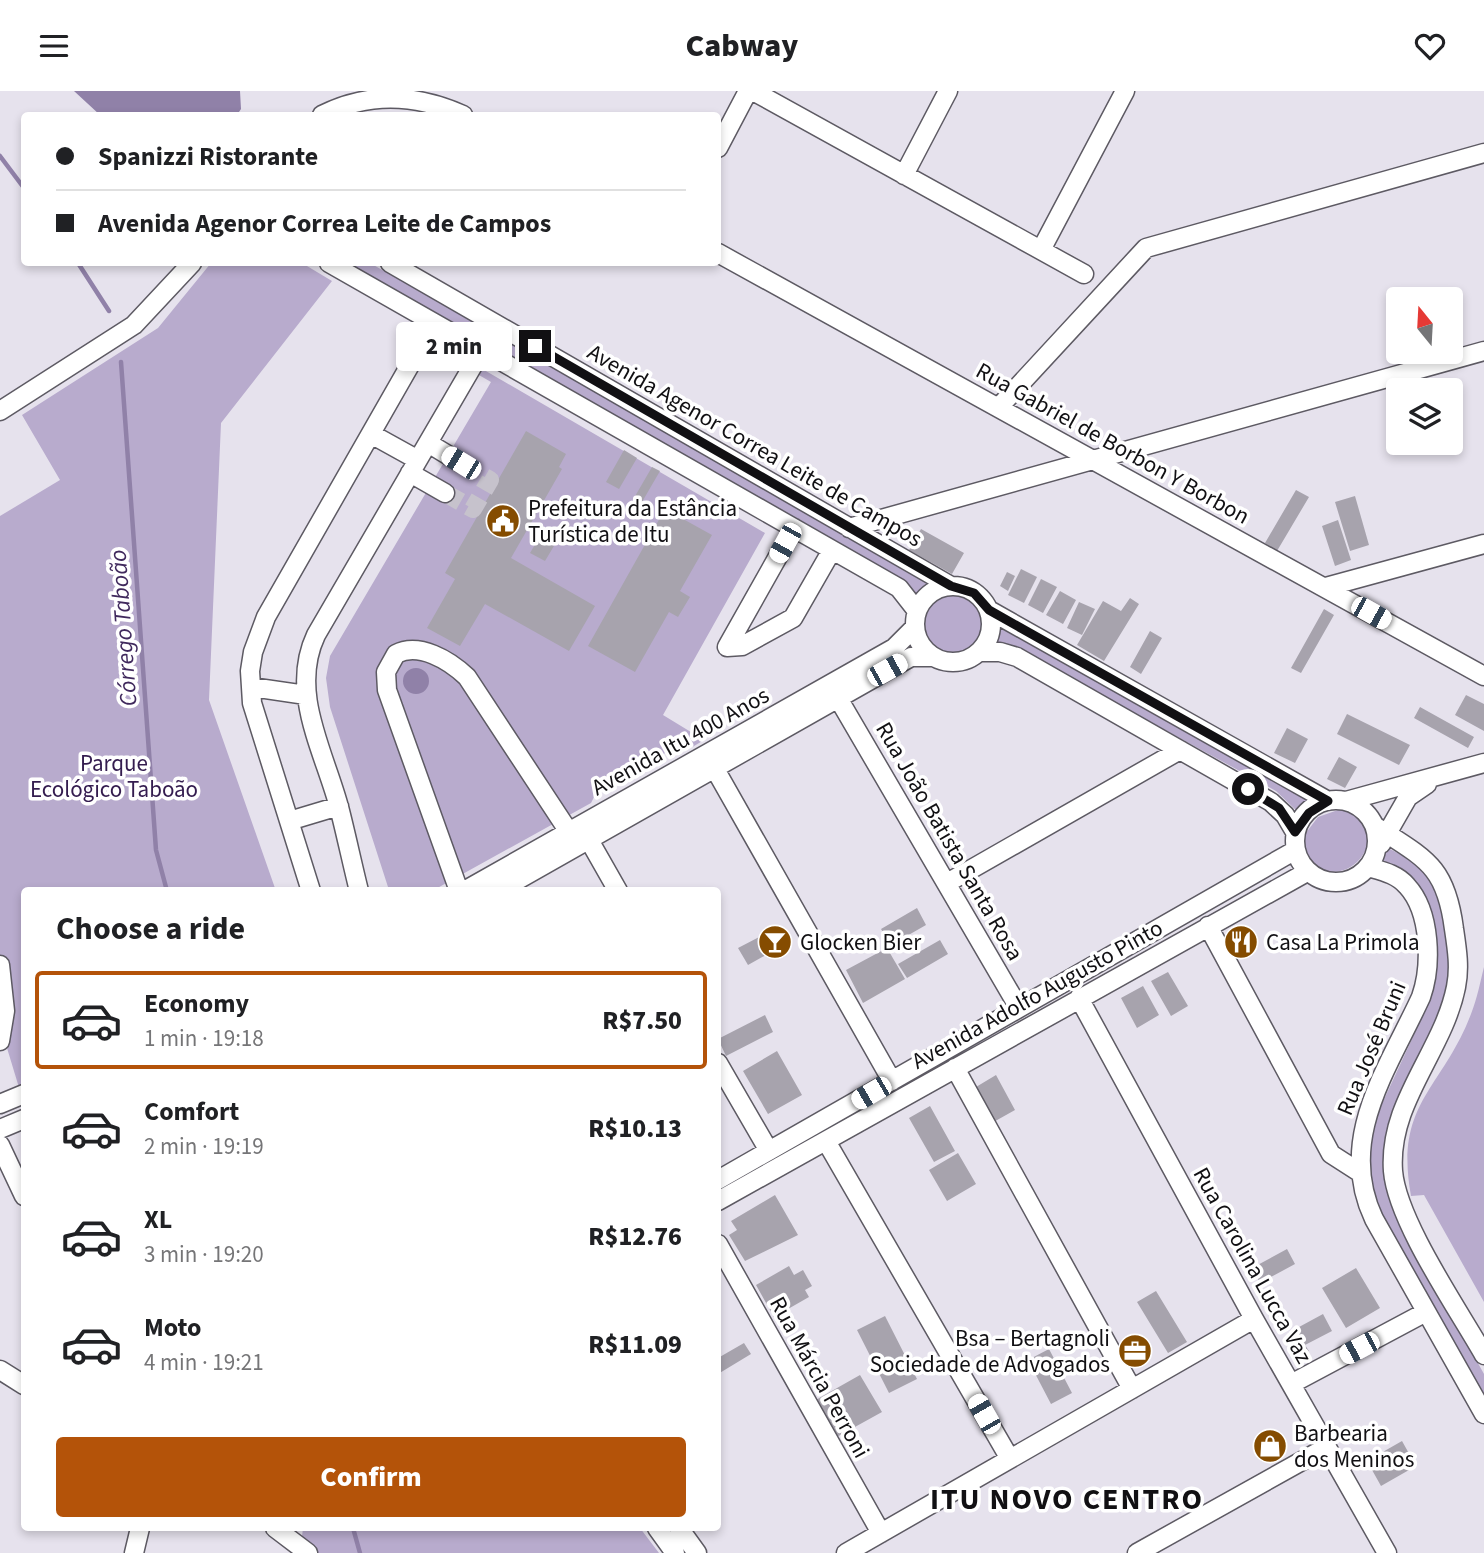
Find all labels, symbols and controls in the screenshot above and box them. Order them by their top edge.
text: Cabway [686,23,798,69]
icon: menu [35,27,73,65]
icon: heart [1411,27,1449,65]
text: Spanizzi Ristorante [98,138,318,175]
text: Avenida Agenor Correa Leite de Campos [98,205,551,242]
north arrow [1386,287,1463,364]
map controls [1386,287,1463,455]
callout: 2 min [395,321,510,371]
text: 2 min [426,330,482,363]
route end [519,330,551,362]
street label: Avenida Agenor Correa Leite de Campos [581,336,928,555]
street label: Rua Gabriel de Borbon Y Borbon [970,354,1256,533]
button: layers [1386,378,1463,455]
car [438,443,485,483]
place label: Prefeitura da Estância Turística de Itu [528,492,737,551]
public building icon: Prefeitura da Estância Turística de Itu [484,502,522,540]
car [766,520,805,566]
water label: Córrego Taboão [101,548,146,707]
car [1348,594,1395,632]
car [864,651,911,689]
street label: Avenida Itu 400 Anos [585,679,775,804]
street label: Rua João Batista Santa Rosa [868,716,1032,967]
park label: Parque Ecológico Taboão [30,747,198,806]
route start [1232,773,1264,805]
text: Choose a ride [56,906,245,952]
street label: Avenida Adolfo Augusto Pinto [906,912,1169,1077]
bar icon: Glocken Bier [756,923,794,961]
restaurant icon: Casa La Primola [1222,923,1260,961]
place label: Glocken Bier [800,926,922,959]
place label: Casa La Primola [1266,926,1420,959]
street label: Rua José Bruni [1328,976,1415,1121]
text: Economy [144,985,249,1022]
icon: car [60,989,123,1052]
text: R$7.50 [602,1002,682,1039]
text: 1 min · 19:18 [144,1022,264,1055]
car [848,1073,895,1113]
text: Comfort [144,1093,239,1130]
icon: car [60,1097,123,1160]
text: R$10.13 [588,1110,682,1147]
text: 2 min · 19:19 [144,1130,264,1163]
street label: Rua Carolina Lucca Vaz [1185,1161,1320,1369]
text: XL [144,1201,172,1238]
icon: car [60,1205,123,1268]
text: R$12.76 [588,1218,682,1255]
text: 3 min · 19:20 [144,1238,264,1271]
street label: Rua Márcia Perroni [761,1290,878,1464]
text: Moto [144,1309,201,1346]
icon: car [60,1313,123,1376]
place label: Bsa – Bertagnoli Sociedade de Advogados [870,1322,1110,1381]
text: R$11.09 [588,1326,682,1363]
car [1336,1329,1383,1367]
office icon: Bsa – Bertagnoli Sociedade de Advogados [1116,1332,1154,1370]
text: 4 min · 19:21 [144,1346,264,1379]
car [965,1391,1004,1437]
place label: Barbearia dos Meninos [1294,1417,1414,1476]
shop icon: Barbearia dos Meninos [1251,1427,1289,1465]
button: Confirm [56,1437,686,1517]
district label: ITU NOVO CENTRO [930,1478,1204,1521]

